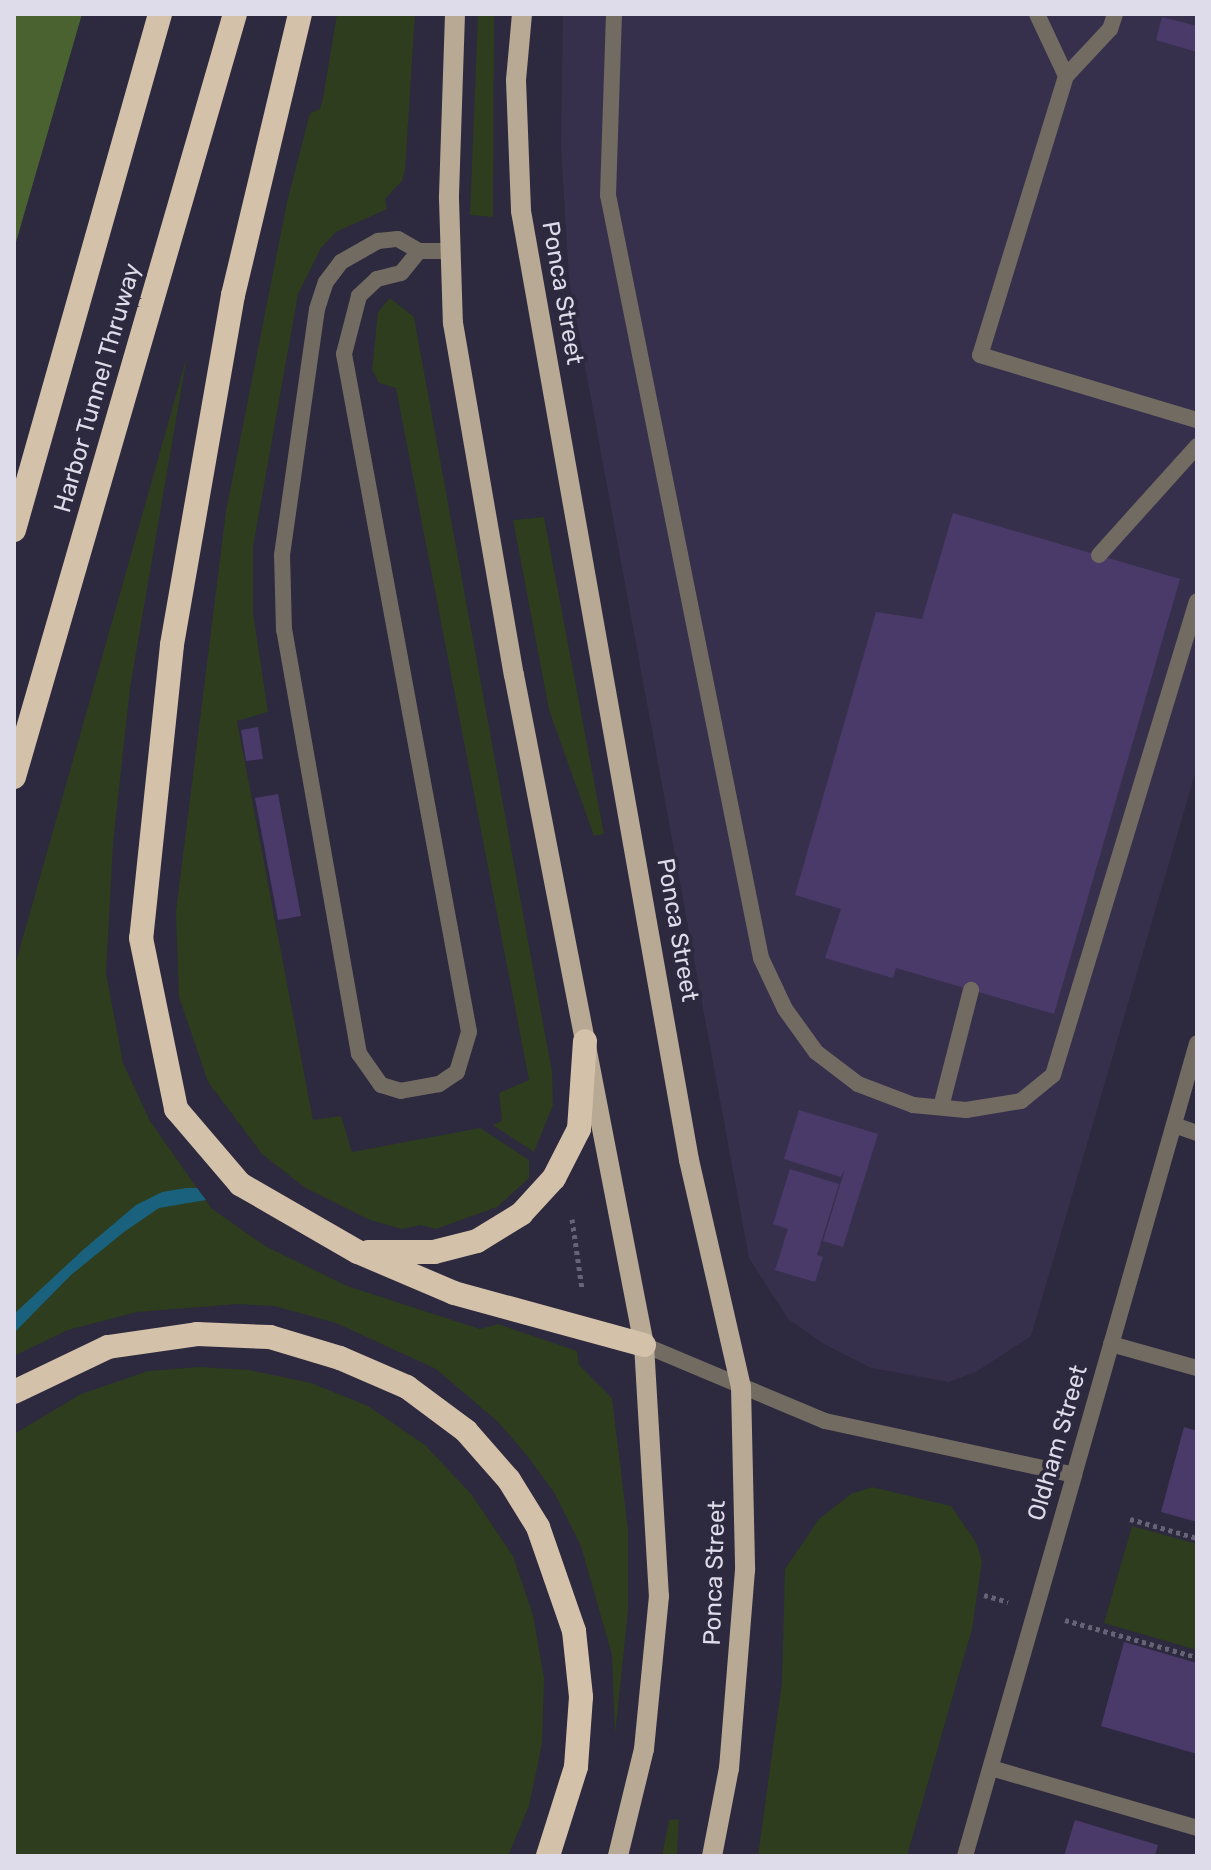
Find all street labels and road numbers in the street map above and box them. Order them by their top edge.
street label: Ponca Street [535,219,589,367]
street label: Harbor Tunnel Thruway [48,259,148,517]
street label: Ponca Street [650,856,704,1004]
street label: Oldham Street [1022,1362,1094,1524]
street label: Ponca Street [698,1500,732,1646]

